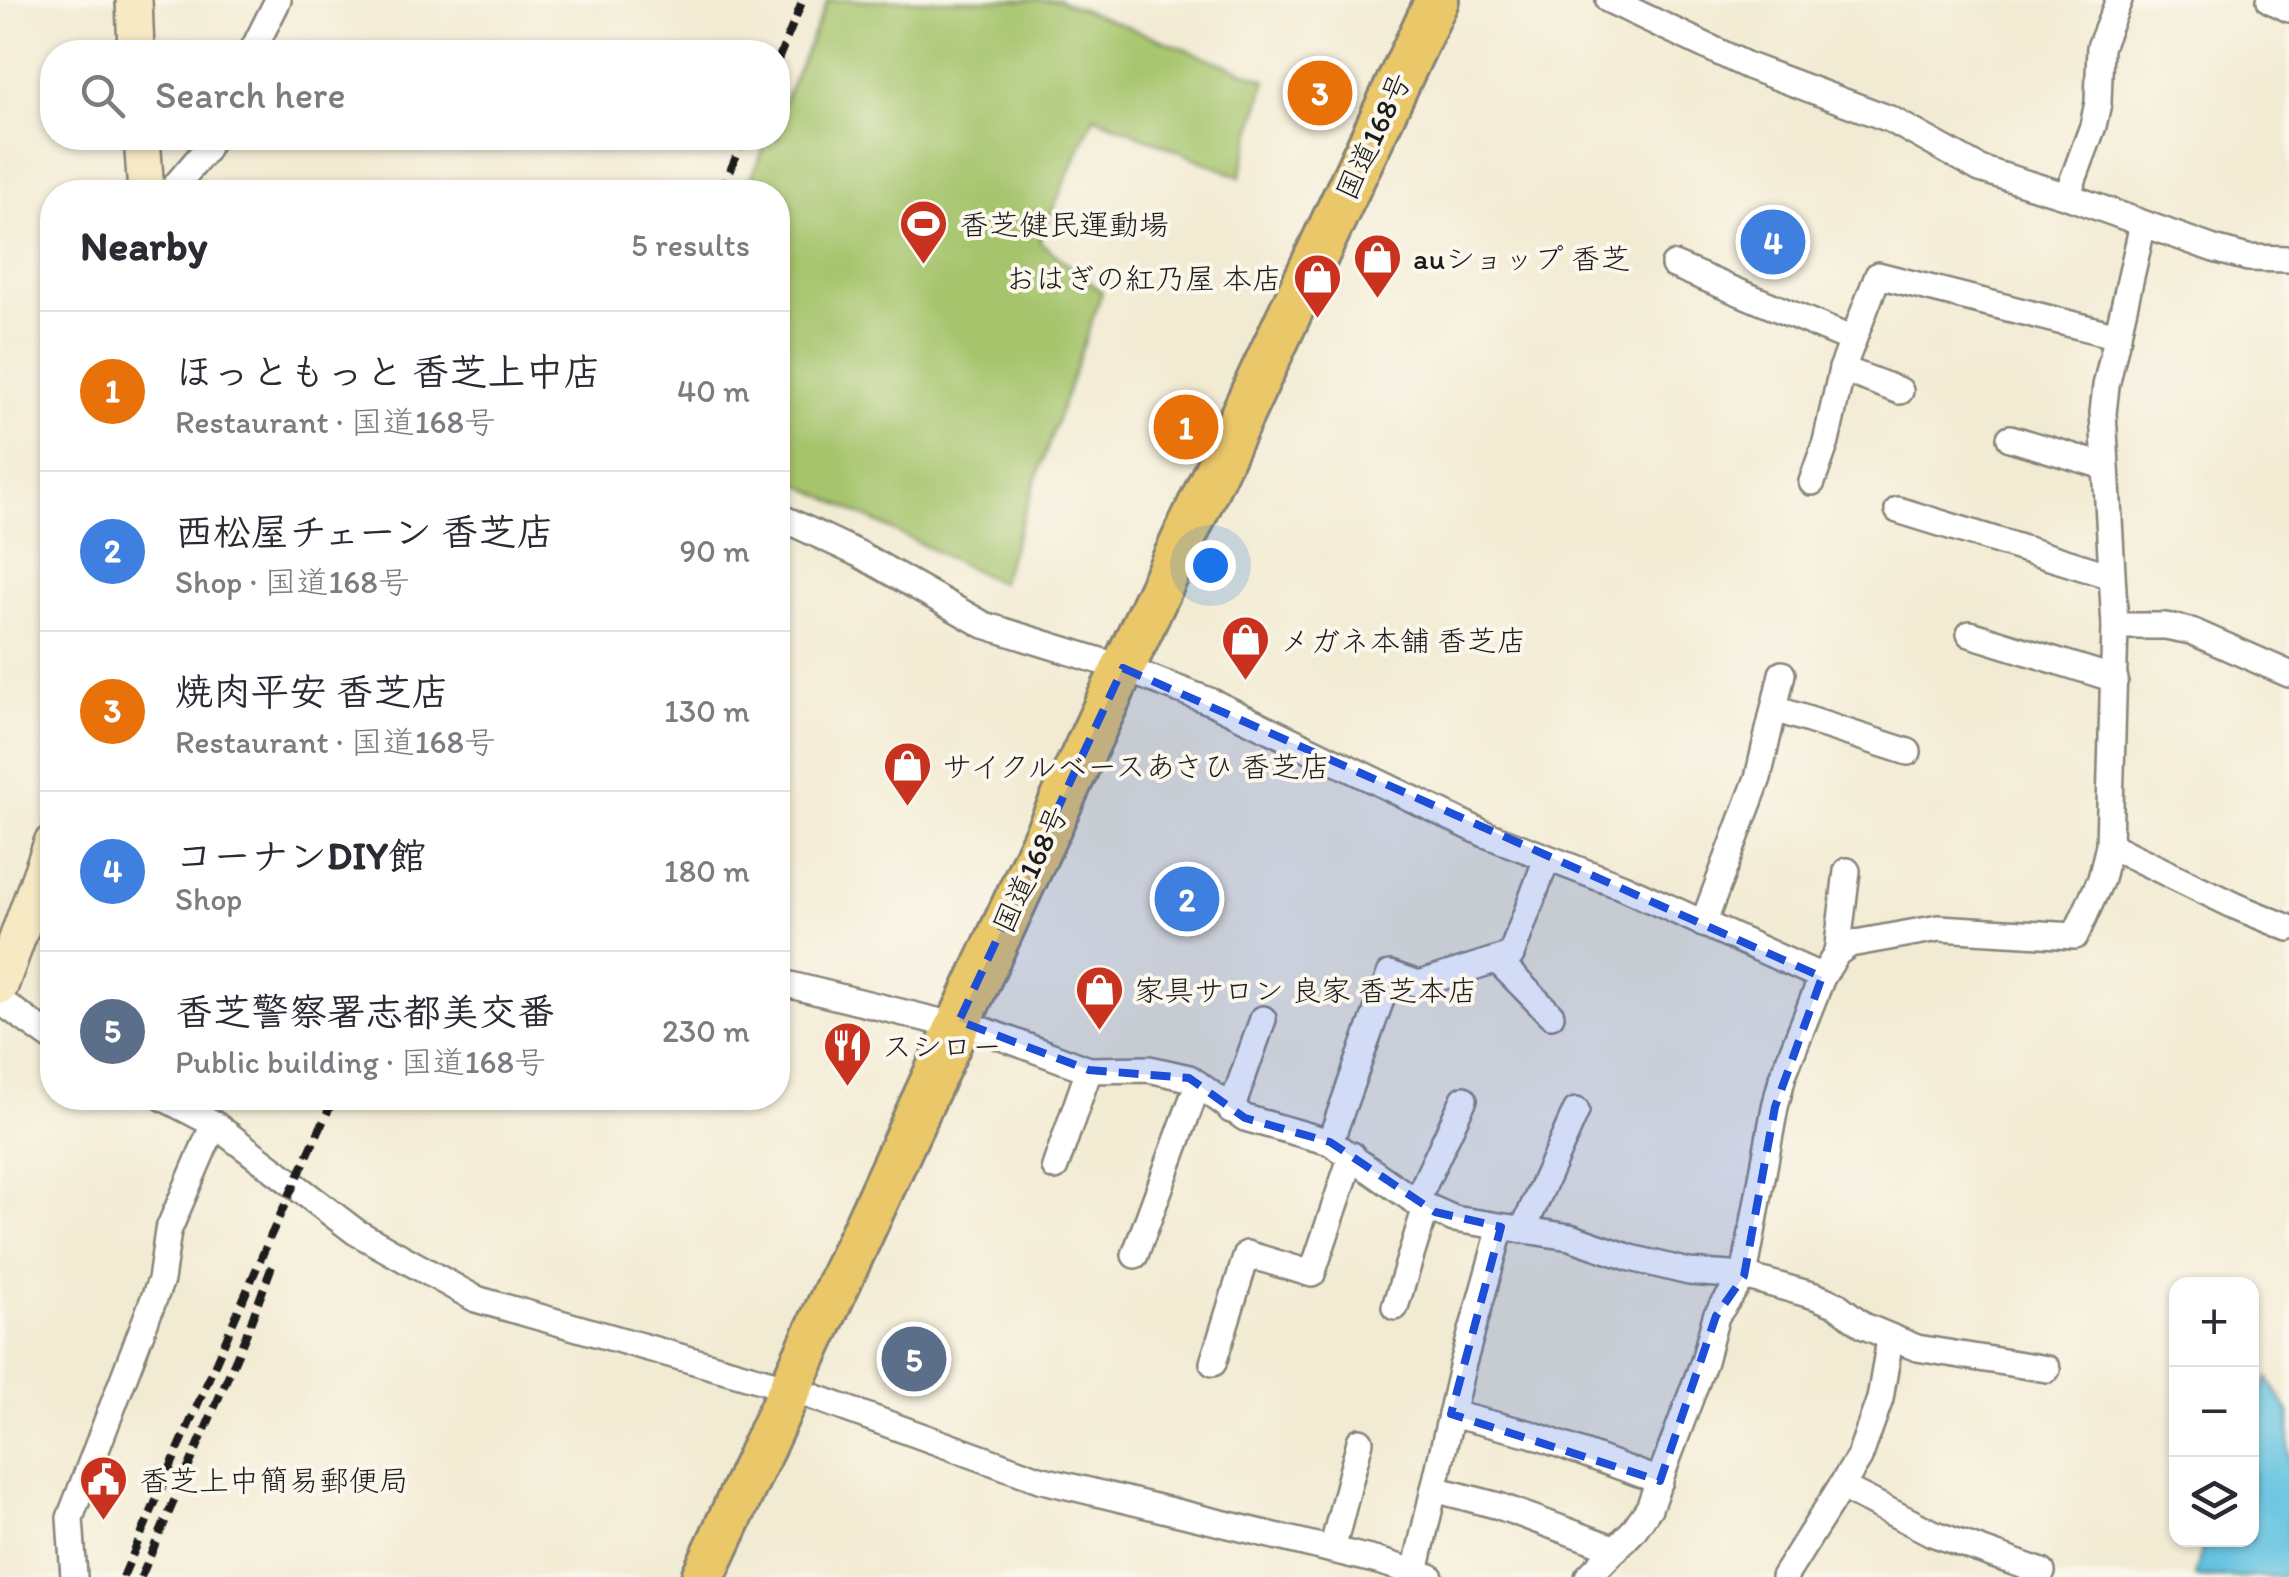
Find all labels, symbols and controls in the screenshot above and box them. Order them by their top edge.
search box [40,40,790,150]
pin: 3 [1288,56,1352,130]
street label: 国道168号 [1327,66,1419,206]
icon: search [75,68,130,123]
text: Search here [155,72,346,118]
sports icon: 香芝健民運動場 [898,198,950,266]
pin: 4 [1740,204,1806,280]
place label: 香芝健民運動場 [959,206,1169,243]
text: Nearby [80,220,207,271]
text: 5 results [631,226,750,264]
shop icon: auショップ 香芝 [1352,232,1404,300]
place label: auショップ 香芝 [1413,240,1631,277]
shop icon: おはぎの紅乃屋 本店 [1291,252,1343,320]
place label: おはぎの紅乃屋 本店 [1005,260,1282,297]
text: ほっともっと 香芝上中店 [175,349,602,395]
text: 1 [105,372,120,410]
text: 40 m [677,372,750,410]
pin: 1 [1154,390,1218,464]
text: Restaurant · 国道168号 [175,403,496,441]
text: 西松屋チェーン 香芝店 [175,509,554,555]
text: 2 [104,532,121,570]
text: 90 m [679,532,750,570]
your location [1185,540,1236,591]
text: Shop · 国道168号 [175,563,410,601]
shop icon: メガネ本舗 香芝店 [1219,614,1271,682]
place label: メガネ本舗 香芝店 [1280,622,1527,659]
text: 焼肉平安 香芝店 [175,669,450,715]
text: 3 [104,692,121,730]
text: 130 m [664,692,750,730]
text: Restaurant · 国道168号 [175,723,496,761]
shop icon: サイクルベースあさひ 香芝店 [881,740,933,808]
place label: サイクルベースあさひ 香芝店 [942,748,1330,785]
street label: 国道168号 [984,799,1076,939]
text: コーナンDIY館 [175,833,426,879]
text: 4 [103,852,122,890]
text: 180 m [664,852,750,890]
pin: 2 [1154,862,1220,936]
text: Shop [175,880,242,918]
shop icon: 家具サロン 良家 香芝本店 [1073,964,1125,1032]
place label: 家具サロン 良家 香芝本店 [1134,972,1478,1009]
text: 香芝警察署志都美交番 [175,989,555,1035]
text: 5 [104,1012,121,1050]
text: 230 m [662,1012,750,1050]
restaurant icon: スシロー [821,1020,873,1088]
place label: スシロー [882,1028,1002,1065]
text: Public building · 国道168号 [175,1043,546,1081]
map controls [2169,1277,2259,1547]
button: + [2169,1277,2259,1367]
pin: 5 [882,1322,946,1396]
button: − [2169,1367,2259,1457]
public building icon: 香芝上中簡易郵便局 [78,1454,130,1522]
button: layers [2169,1457,2259,1547]
place label: 香芝上中簡易郵便局 [139,1462,409,1499]

